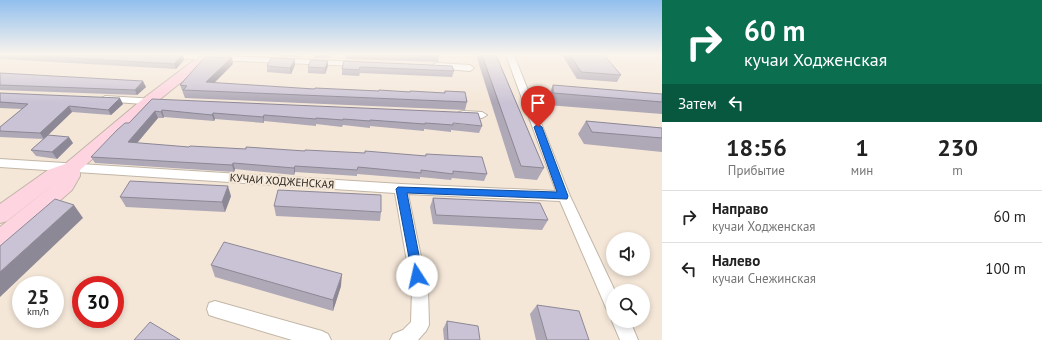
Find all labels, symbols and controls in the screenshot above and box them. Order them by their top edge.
text: 60 m [744,12,805,49]
icon: right [678,16,730,68]
text: кучаи Ходженская [744,48,887,71]
pin [521,86,555,127]
icon: arrive [527,92,549,114]
icon: left [725,92,747,114]
text: Затем [678,94,717,113]
text: 18:56 [726,132,787,163]
text: 1 [855,132,869,163]
text: 230 [937,132,978,163]
text: Прибытие [728,162,785,179]
text: мин [851,162,873,179]
text: m [952,162,963,179]
street label: КУЧАИ ХОДЖЕНСКАЯ [229,170,335,192]
text: Направо [712,199,768,218]
icon: right [678,206,700,228]
text: 60 m [993,207,1026,226]
text: кучаи Ходженская [712,218,816,235]
map controls [606,232,650,328]
button: sound [606,232,650,276]
text: Налево [712,251,760,270]
position arrow [396,255,438,297]
icon: left [678,258,700,280]
text: 100 m [985,259,1026,278]
text: кучаи Снежинская [712,270,816,287]
speed limit sign: 30 [72,276,124,328]
text: 25 [27,284,49,310]
button: search [606,284,650,328]
text: km/h [27,305,49,318]

